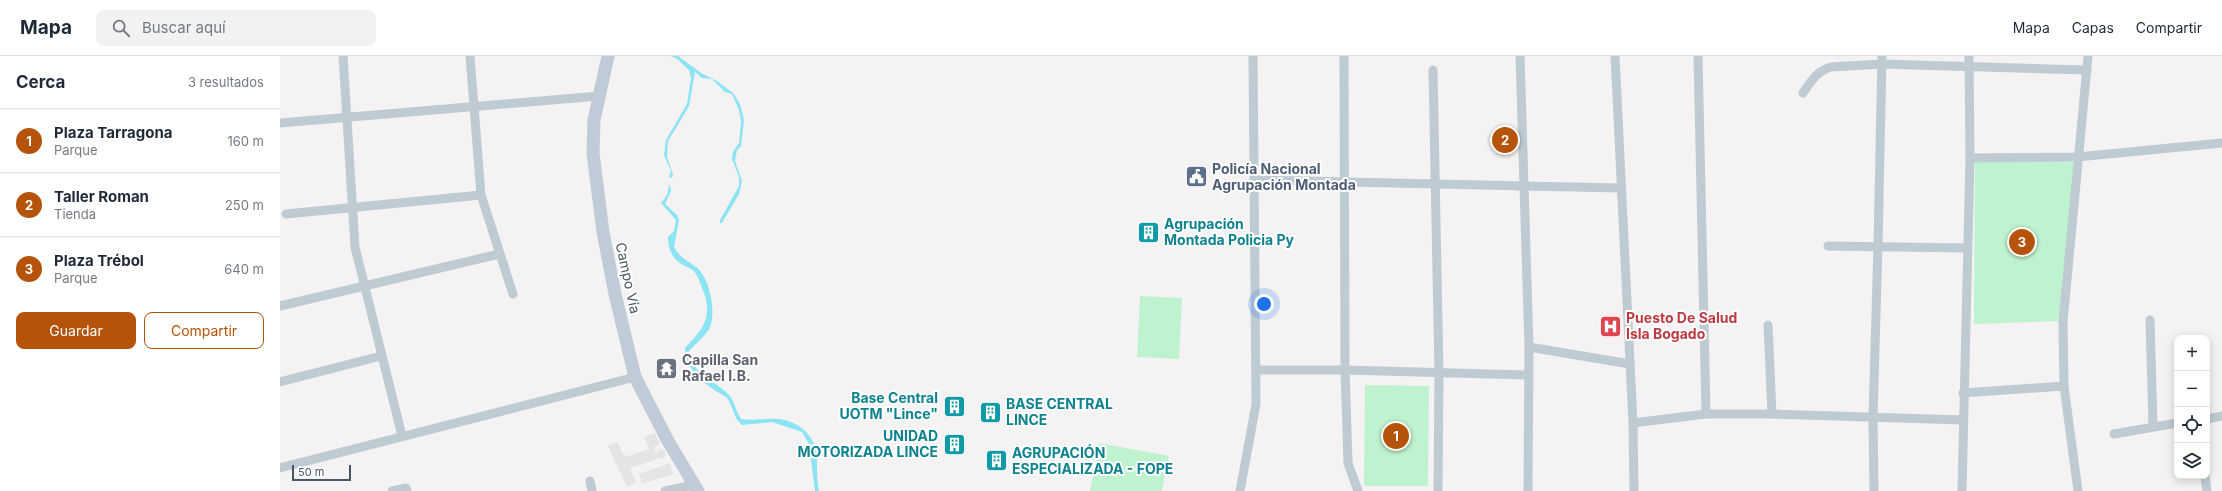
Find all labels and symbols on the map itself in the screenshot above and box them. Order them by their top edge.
pin: 2 [1492,125,1518,155]
place label: Policía Nacional Agrupación Montada [1212,160,1356,193]
public building icon: Policía Nacional Agrupación Montada [1184,164,1210,190]
place label: Agrupación Montada Policia Py [1164,215,1295,248]
building icon: Agrupación Montada Policia Py [1136,219,1162,245]
pin: 3 [2009,227,2035,257]
street label: Campo Vía [613,241,644,315]
your location [1254,294,1274,314]
place label: Puesto De Salud Isla Bogado [1626,309,1737,342]
hospital icon: Puesto De Salud Isla Bogado [1598,313,1624,339]
place label: Capilla San Rafael I.B. [682,351,758,384]
temple icon: Capilla San Rafael I.B. [654,355,680,381]
place label: Base Central UOTM "Lince" [840,389,938,422]
building icon: Base Central UOTM "Lince" [941,393,967,419]
place label: BASE CENTRAL LINCE [1006,395,1113,428]
building icon: BASE CENTRAL LINCE [978,399,1004,425]
pin: 1 [1383,421,1409,451]
place label: UNIDAD MOTORIZADA LINCE [797,427,938,460]
building icon: UNIDAD MOTORIZADA LINCE [941,431,967,457]
place label: AGRUPACIÓN ESPECIALIZADA - FOPE [1012,444,1173,477]
building icon: AGRUPACIÓN ESPECIALIZADA - FOPE [984,448,1010,474]
scale bar [292,463,351,482]

